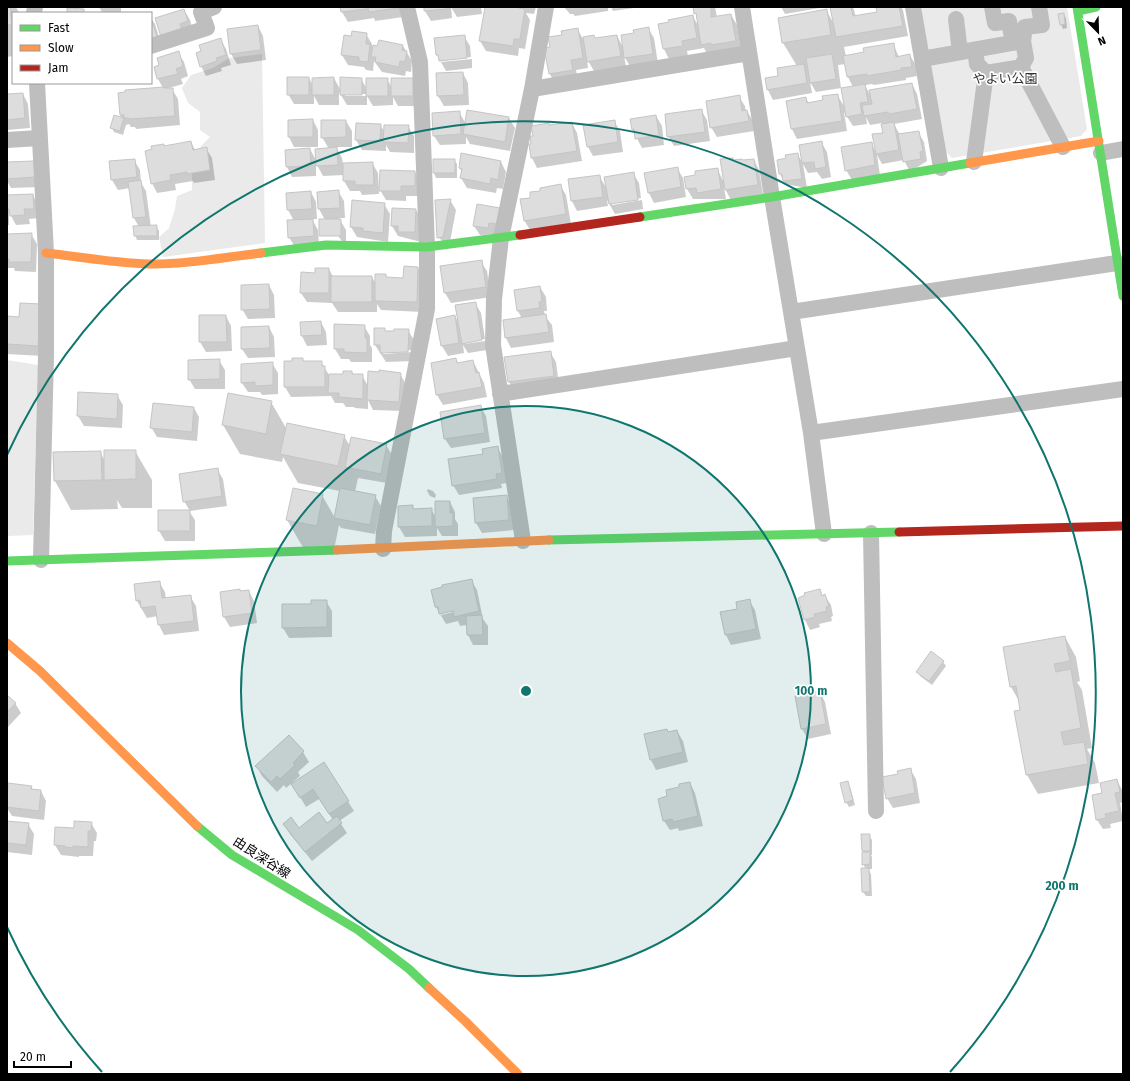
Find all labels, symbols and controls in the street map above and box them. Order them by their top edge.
legend [12,12,152,84]
north arrow [1078,12,1118,52]
text: Fast [48,21,70,35]
text: N [1096,33,1108,48]
text: Slow [48,41,74,55]
text: Jam [48,61,68,75]
park label: やよい公園 [972,71,1038,86]
centre of rings [519,684,533,698]
text: 100 m [795,684,827,698]
street label: 由良深谷線 [230,833,293,881]
text: 200 m [1045,879,1079,893]
scale bar [14,1043,71,1069]
text: 20 m [20,1050,46,1064]

